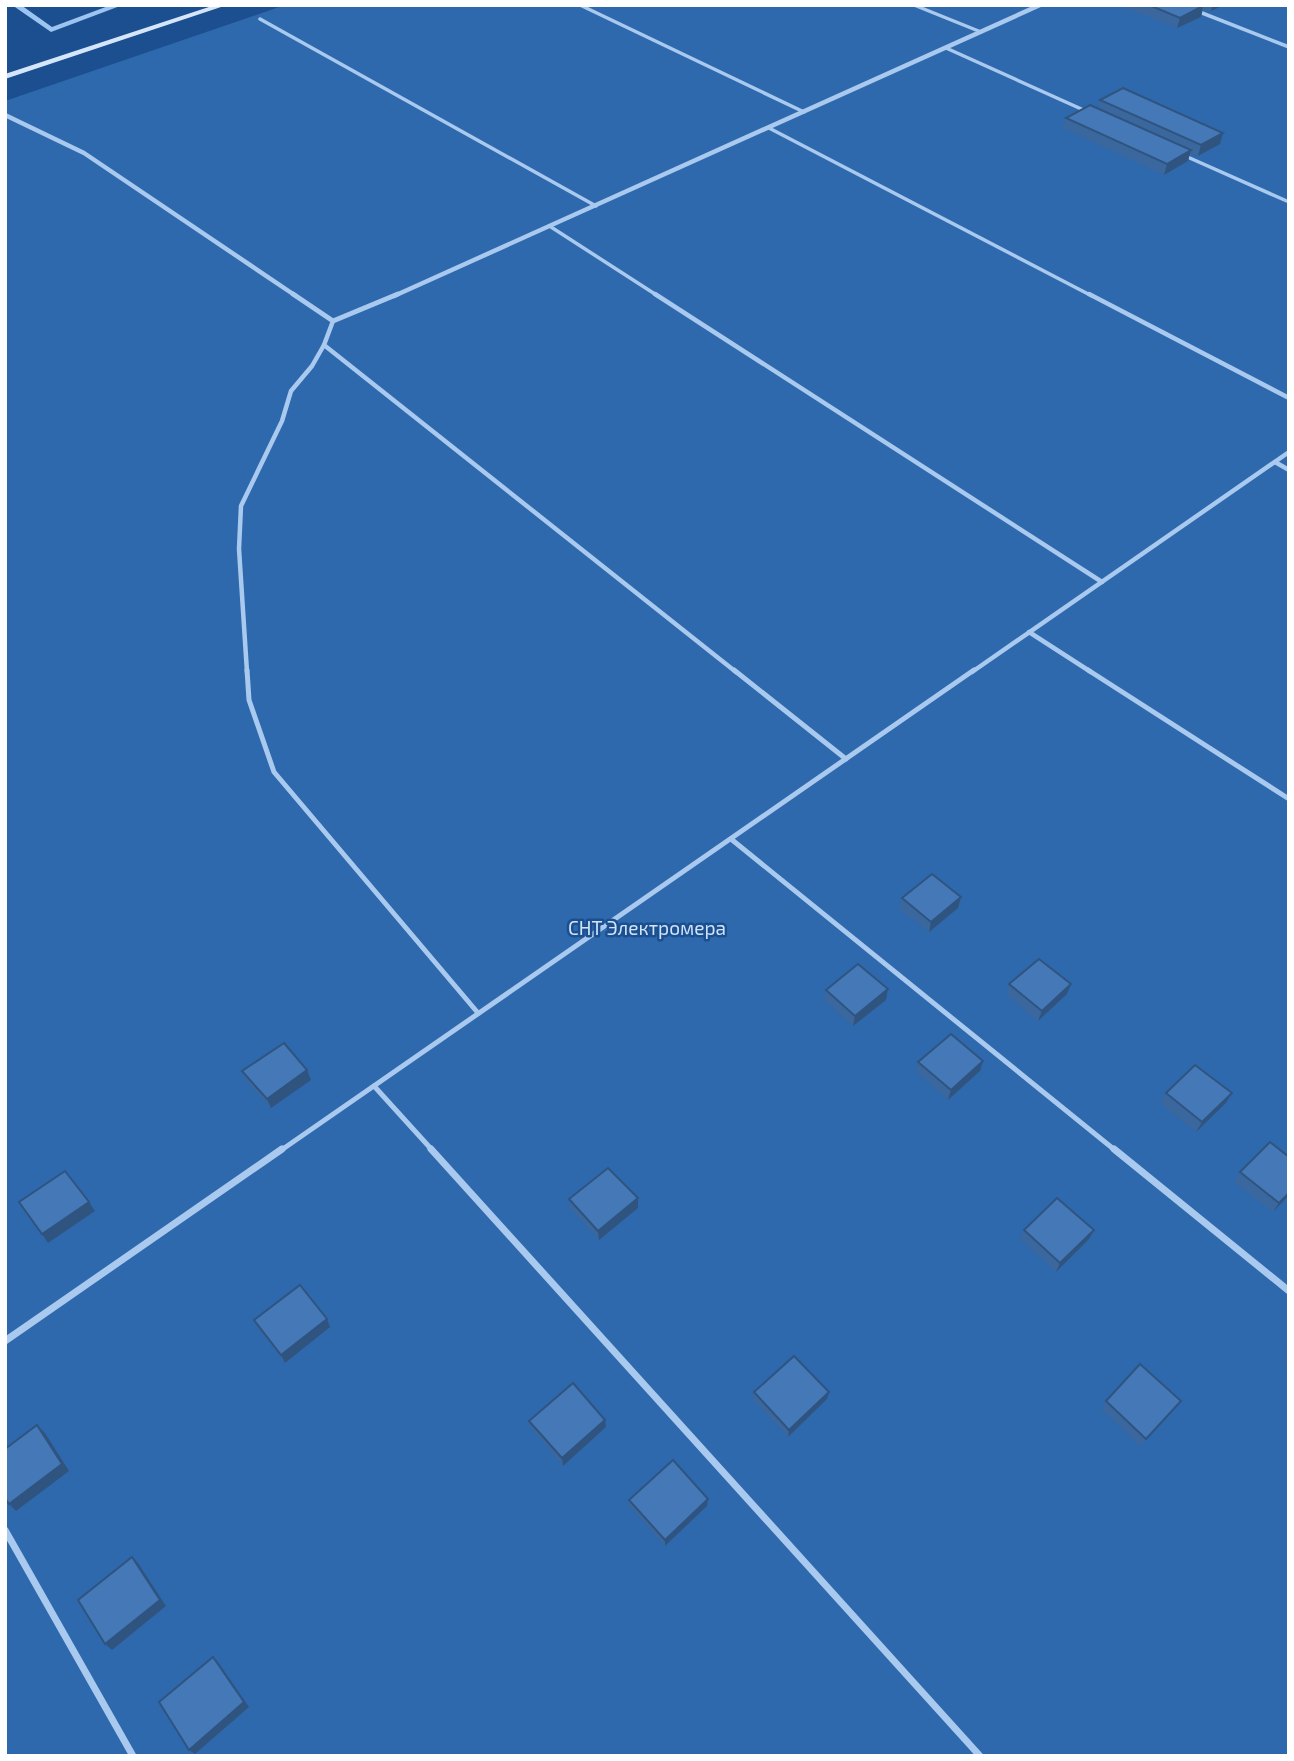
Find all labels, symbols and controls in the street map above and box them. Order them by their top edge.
park label: СНТ Электромера [568,916,726,939]

